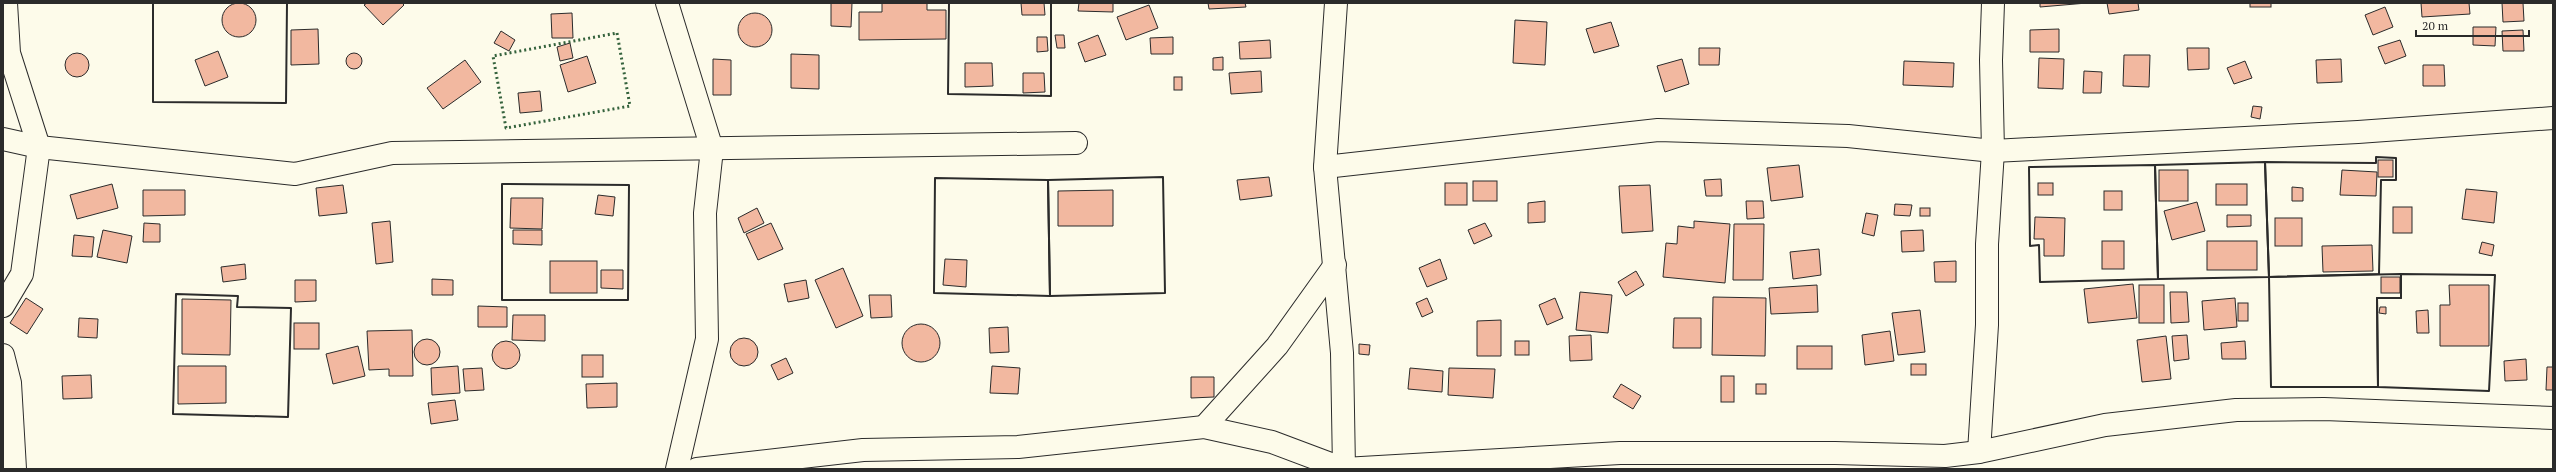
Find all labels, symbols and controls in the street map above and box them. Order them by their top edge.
scale bar [2416,12,2529,38]
text: 20 m [2422,18,2449,33]

